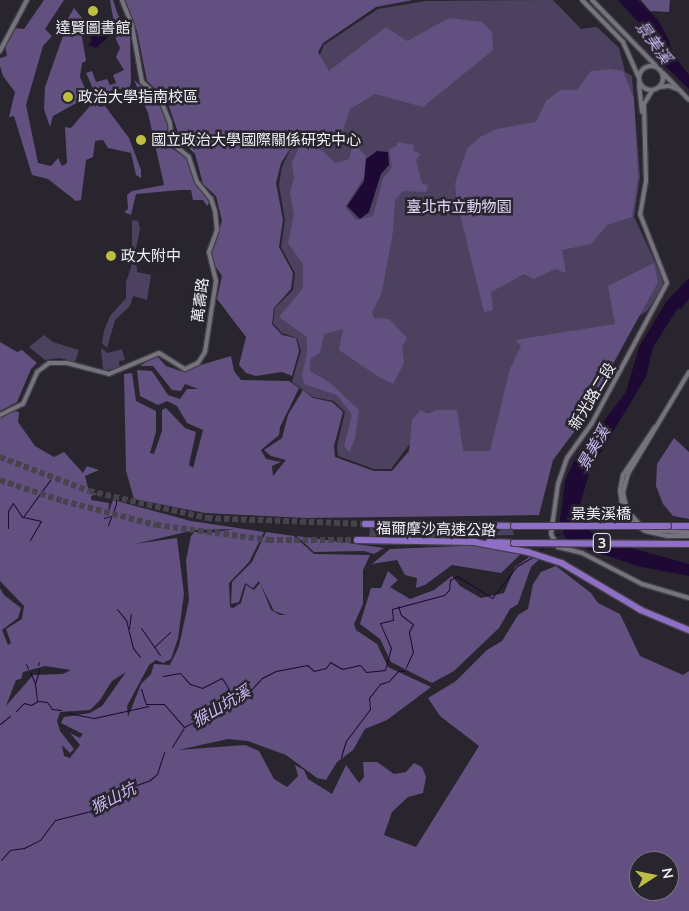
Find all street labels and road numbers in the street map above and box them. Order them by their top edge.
street label: 萬壽路 [188,277,212,323]
street label: 新光路二段 [565,359,619,433]
street label: 景美溪橋 [571,505,631,523]
street label: 福爾摩沙高速公路 [376,519,496,539]
road number: 3 [592,532,612,554]

